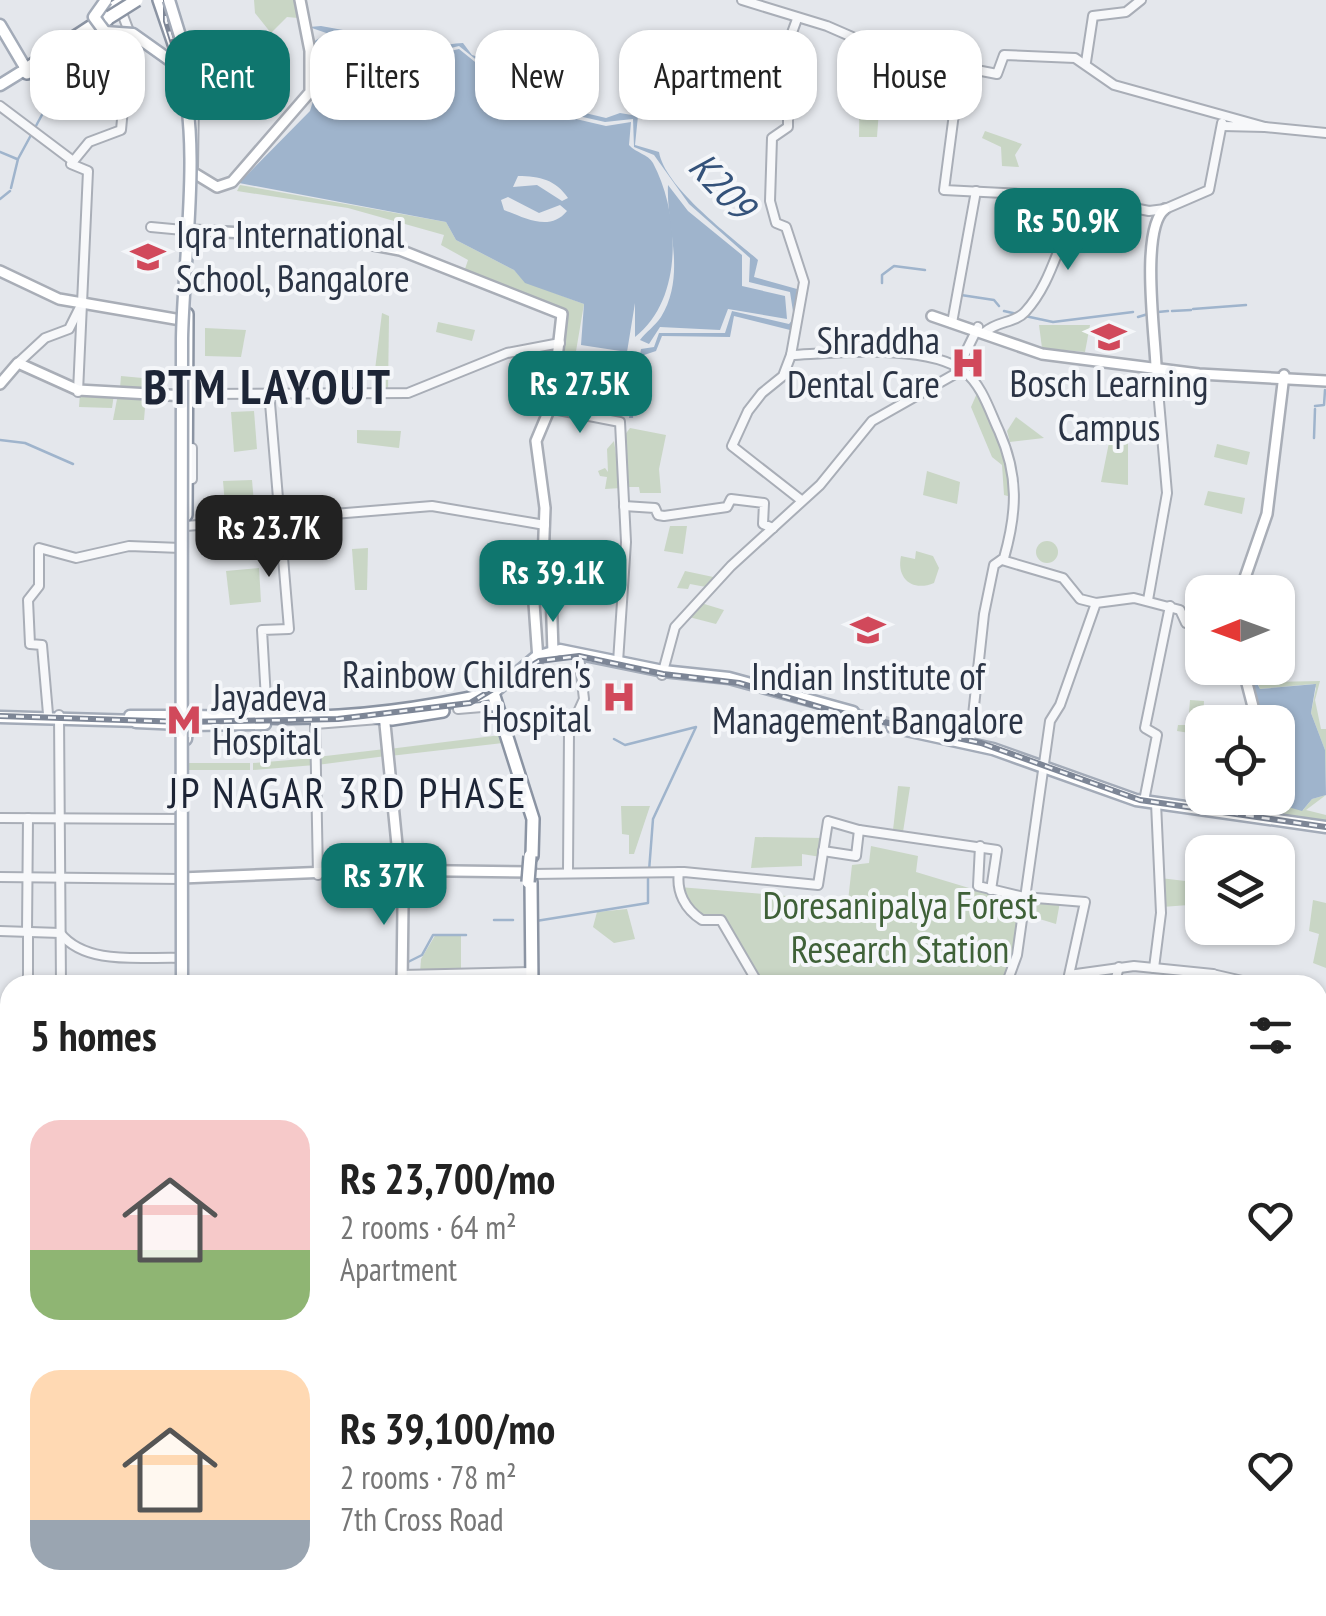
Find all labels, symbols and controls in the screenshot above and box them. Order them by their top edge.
chip: Buy [30,30,145,120]
chip: Rent [165,30,290,120]
chip: Filters [310,30,455,120]
chip: New [475,30,599,120]
chip: Apartment [619,30,817,120]
chip: House [837,30,982,120]
water label: K209 [679,141,770,233]
pin: Rs 50.9K [965,188,1171,273]
text: Rs 50.9K [1016,199,1120,241]
place label: Iqra International School, Bangalore [176,209,410,302]
school or university icon: Iqra International School, Bangalore [129,238,167,276]
place label: Shraddha Dental Care [787,315,940,408]
school or university icon: Bosch Learning Campus [1090,318,1128,356]
hospital icon: Shraddha Dental Care [949,344,987,382]
pin: Rs 27.5K [477,351,683,436]
district label: BTM LAYOUT [144,355,392,417]
place label: Bosch Learning Campus [1010,358,1208,451]
text: Rs 27.5K [530,362,630,404]
pin: Rs 23.7K [166,495,372,580]
text: Rs 23.7K [217,506,321,548]
pin: Rs 39.1K [450,540,656,625]
text: Rs 39.1K [501,551,605,593]
north arrow [1185,575,1295,685]
map controls [1185,575,1295,945]
school or university icon: Indian Institute of Management Bangalore [849,611,887,649]
place label: Rainbow Children's Hospital [342,649,591,742]
place label: Indian Institute of Management Bangalore [712,651,1024,744]
place label: Jayadeva Hospital [211,672,327,765]
hospital icon: Rainbow Children's Hospital [600,678,638,716]
metro station icon: Jayadeva Hospital [165,701,203,739]
button: locate [1185,705,1295,815]
district label: JP NAGAR 3RD PHASE [166,765,528,820]
button: layers [1185,835,1295,945]
pin: Rs 37K [303,843,465,928]
text: Rs 37K [343,854,425,896]
park label: Doresanipalya Forest Research Station [762,880,1038,973]
text: 5 homes [30,1008,157,1063]
icon: filters [1243,1008,1298,1063]
text: Rs 23,700/mo [340,1151,555,1206]
icon: home [110,1160,230,1280]
icon: heart [1243,1193,1298,1248]
text: 2 rooms · 64 m² [340,1206,517,1248]
text: Apartment [340,1248,457,1290]
text: Rs 39,100/mo [340,1401,555,1456]
icon: home [110,1410,230,1530]
icon: heart [1243,1443,1298,1498]
text: 2 rooms · 78 m² [340,1456,517,1498]
text: 7th Cross Road [340,1498,504,1540]

